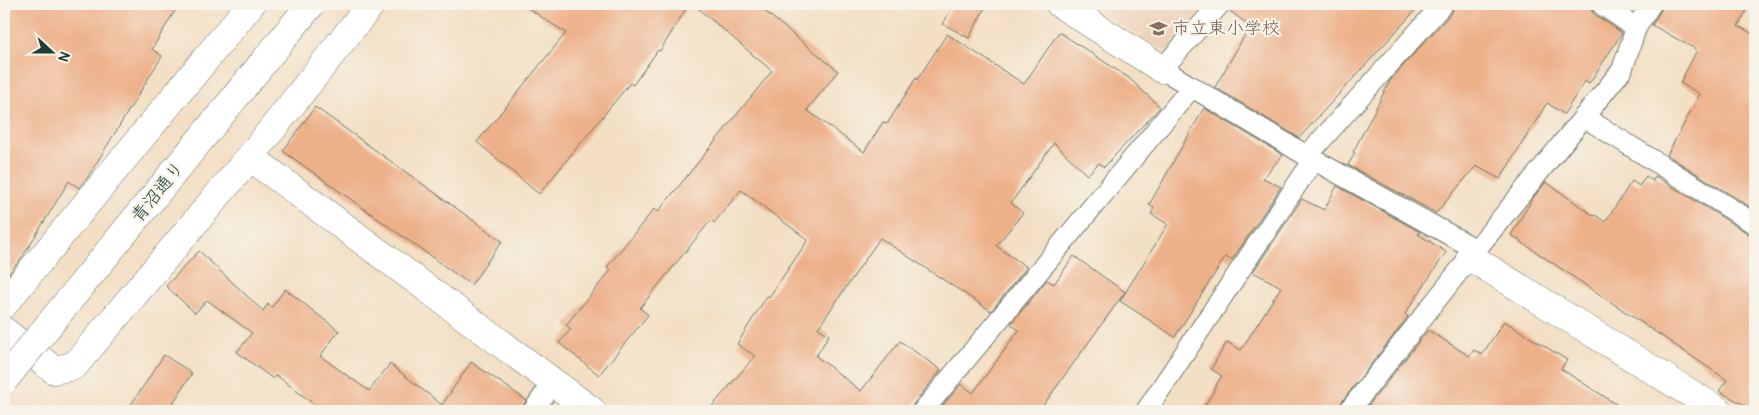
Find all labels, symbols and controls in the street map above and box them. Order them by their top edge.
place label: 市立東小学校 [1172,17,1280,40]
school or university icon: 市立東小学校 [1148,18,1168,38]
north arrow [28,28,78,78]
text: N [54,49,73,64]
street label: 青沼通り [126,157,190,227]

